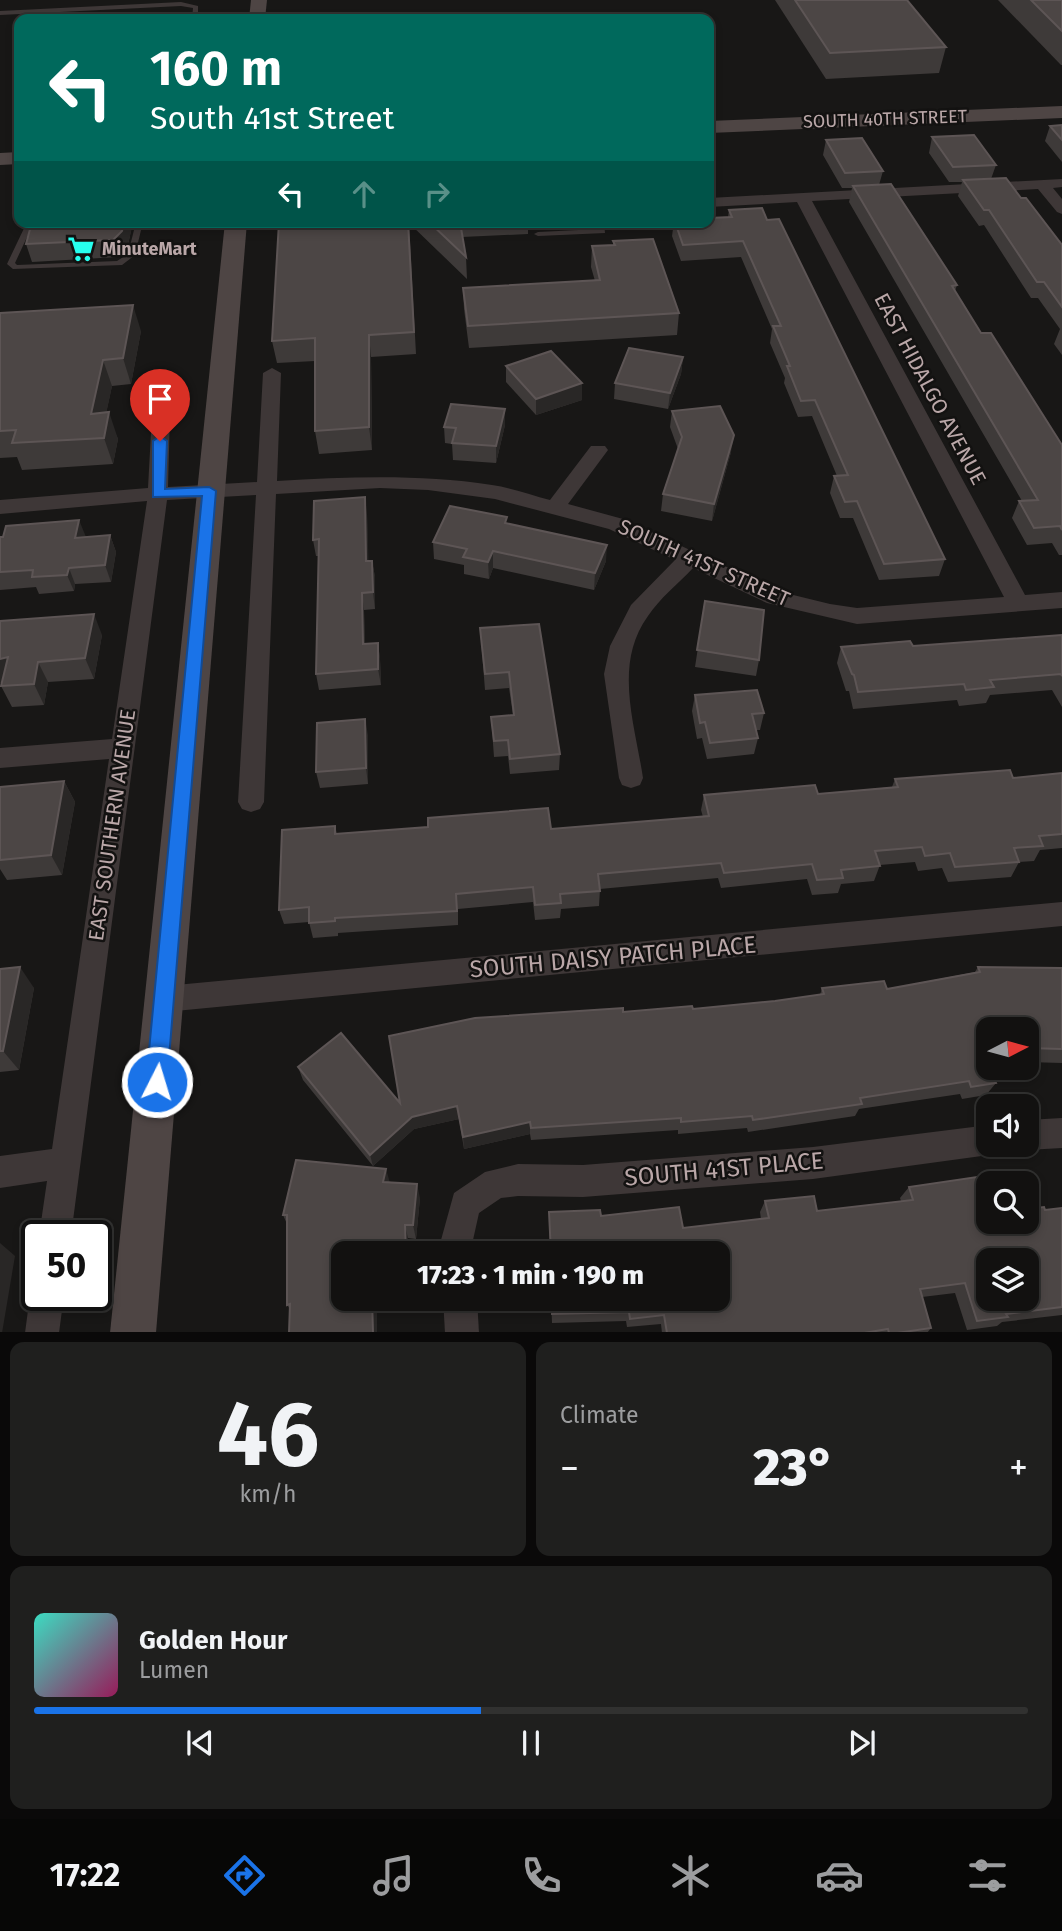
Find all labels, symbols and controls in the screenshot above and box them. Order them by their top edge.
text: 160 m [150,39,282,98]
icon: left [35,42,126,133]
text: South 41st Street [150,99,394,137]
street label: SOUTH 40TH STREET [803,105,968,133]
icon: left [272,175,310,213]
icon: ahead [345,175,383,213]
icon: right [418,175,456,213]
supermarket icon: MinuteMart [66,234,96,264]
place label: MinuteMart [102,238,198,260]
street label: EAST HIDALGO AVENUE [868,289,992,489]
pin [130,369,190,441]
icon: arrive [141,380,179,418]
street label: SOUTH 41ST STREET [614,514,794,613]
street label: EAST SOUTHERN AVENUE [83,707,141,943]
street label: SOUTH DAISY PATCH PLACE [469,931,757,983]
north arrow [976,1017,1040,1080]
map controls [976,1017,1039,1311]
position arrow [120,1045,194,1119]
button: sound [976,1094,1039,1157]
street label: SOUTH 41ST PLACE [623,1146,825,1192]
button: search [976,1171,1039,1234]
speed limit sign: 50 [21,1220,112,1311]
button: layers [976,1248,1039,1311]
text: 17:23 · 1 min · 190 m [417,1260,644,1291]
text: 46 [217,1380,319,1489]
text: Climate [560,1401,639,1429]
text: 23° [753,1436,835,1499]
text: − [560,1445,579,1491]
text: + [1009,1445,1028,1491]
text: km/h [240,1480,296,1508]
text: Golden Hour [139,1625,287,1656]
text: Lumen [139,1656,209,1684]
icon: previous [181,1724,219,1762]
icon: pause [512,1724,550,1762]
icon: next [843,1724,881,1762]
icon: directions [220,1851,269,1900]
icon: music [369,1851,418,1900]
icon: phone [517,1851,566,1900]
icon: climate [666,1851,715,1900]
icon: car [815,1851,864,1900]
icon: filters [963,1851,1012,1900]
text: 17:22 [50,1856,120,1894]

